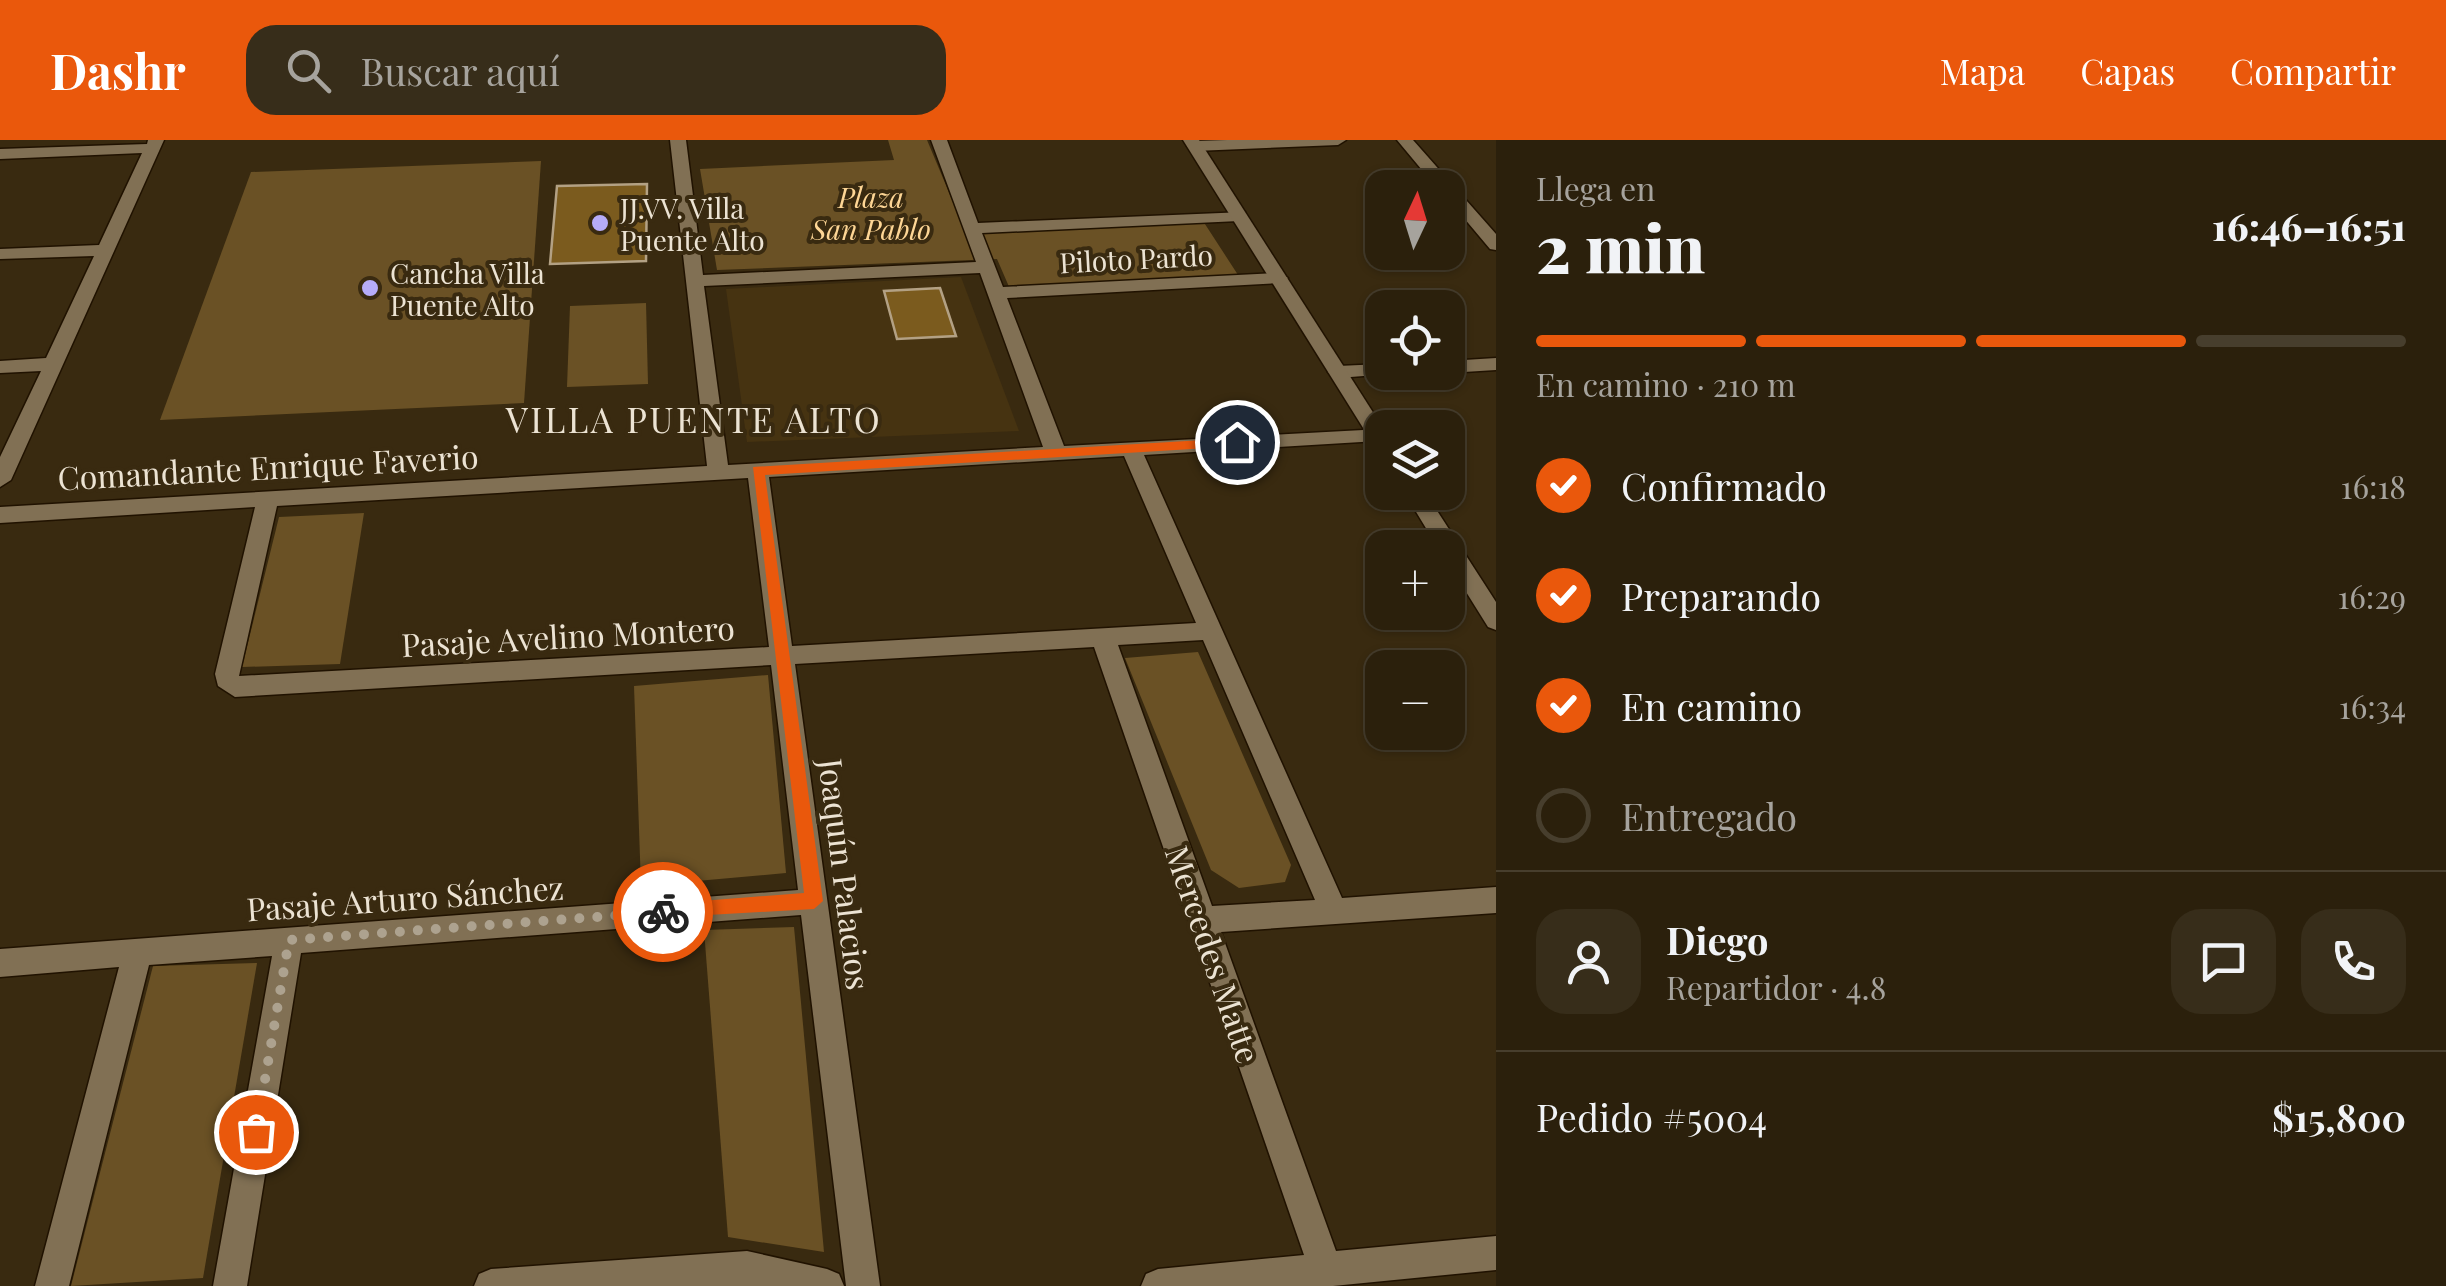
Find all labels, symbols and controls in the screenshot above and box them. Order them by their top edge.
search box [246,25,946,115]
text: Dashr [50,38,186,102]
icon: search [281,43,336,98]
text: Buscar aquí [361,45,560,96]
text: Mapa [1940,47,2025,94]
text: Capas [2080,47,2175,94]
text: Compartir [2230,47,2396,94]
text: Llega en [1536,166,1655,209]
north arrow [1365,170,1465,270]
map controls [1365,170,1465,750]
park label: Plaza San Pablo [810,178,931,247]
place label: JJ.VV. Villa Puente Alto [619,189,765,258]
text: 16:46–16:51 [2212,200,2406,251]
text: 2 min [1536,203,1705,289]
marker: JJ.VV. Villa Puente Alto [589,212,611,234]
street label: Piloto Pardo [1058,236,1214,280]
place label: Cancha Villa Puente Alto [390,254,545,323]
marker: Cancha Villa Puente Alto [359,277,381,299]
button: locate [1365,290,1465,390]
text: En camino · 210 m [1536,362,1796,405]
district label: VILLA PUENTE ALTO [505,395,882,442]
pin [1195,400,1280,485]
button: layers [1365,410,1465,510]
icon: home [1210,415,1265,470]
street label: Comandante Enrique Faverio [56,434,480,498]
icon: check [1536,458,1591,513]
text: Confirmado [1621,460,1827,511]
text: 16:18 [2341,464,2406,507]
button: + [1365,530,1465,630]
icon: check [1536,568,1591,623]
text: Preparando [1621,570,1821,621]
text: 16:29 [2337,574,2406,617]
street label: Pasaje Avelino Montero [400,605,736,665]
button: − [1365,650,1465,750]
icon: check [1536,678,1591,733]
text: En camino [1621,680,1802,731]
text: 16:34 [2339,684,2406,727]
street label: Joaquín Palacios [810,755,882,992]
text: Entregado [1621,790,1797,841]
street label: Mercedes Matte [1157,840,1271,1068]
courier [613,862,713,962]
street label: Pasaje Arturo Sánchez [245,864,565,930]
icon: bike [636,885,691,940]
button: person [1536,909,1641,1014]
button: chat [2171,909,2276,1014]
button: phone [2301,909,2406,1014]
text: Diego [1666,914,1769,965]
text: Repartidor · 4.8 [1666,965,1886,1008]
pin [214,1090,299,1175]
text: Pedido #5004 [1536,1091,1767,1142]
text: $15,800 [2272,1091,2406,1142]
icon: bag [229,1105,284,1160]

